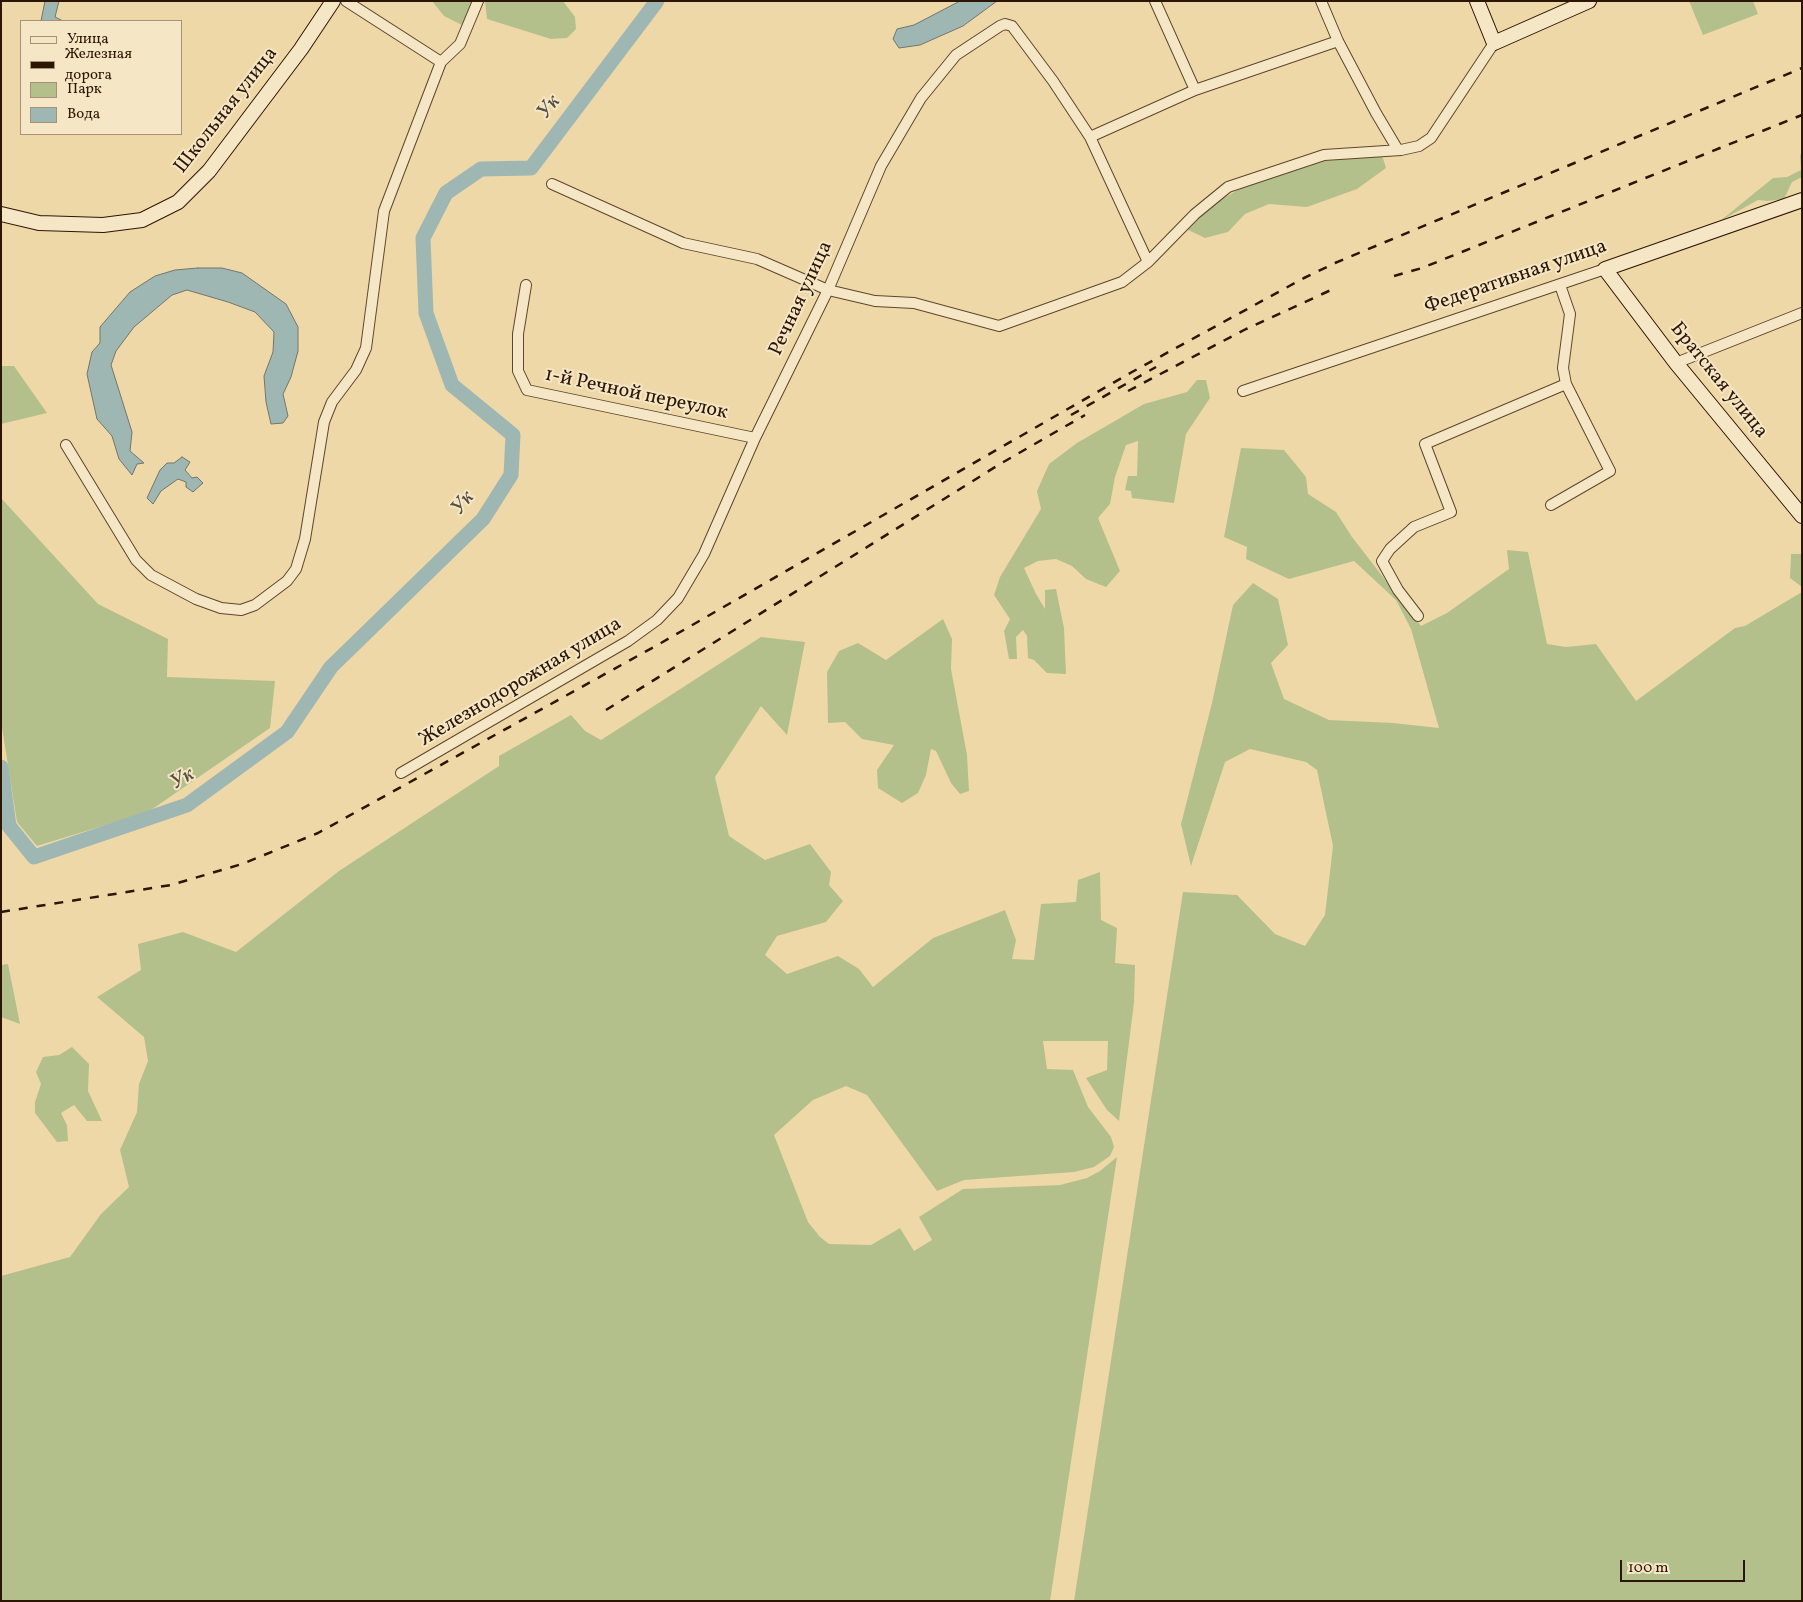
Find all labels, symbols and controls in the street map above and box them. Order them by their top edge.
legend [20,20,182,135]
text: Улица [67,29,109,50]
street label: Школьная улица [170,43,284,179]
text: Железная дорога [65,44,132,86]
text: Парк [67,79,102,100]
water label: Ук [533,91,567,125]
text: Вода [67,104,100,125]
street label: Федеративная улица [1422,235,1610,321]
street label: Речная улица [765,238,839,360]
street label: Братская улица [1664,318,1772,444]
street label: 1-й Речной переулок [542,364,730,426]
water label: Ук [447,487,481,521]
street label: Железнодорожная улица [415,613,627,753]
water label: Ук [167,763,199,797]
scale bar [1623,1550,1748,1582]
text: 100 m [1628,1558,1668,1579]

